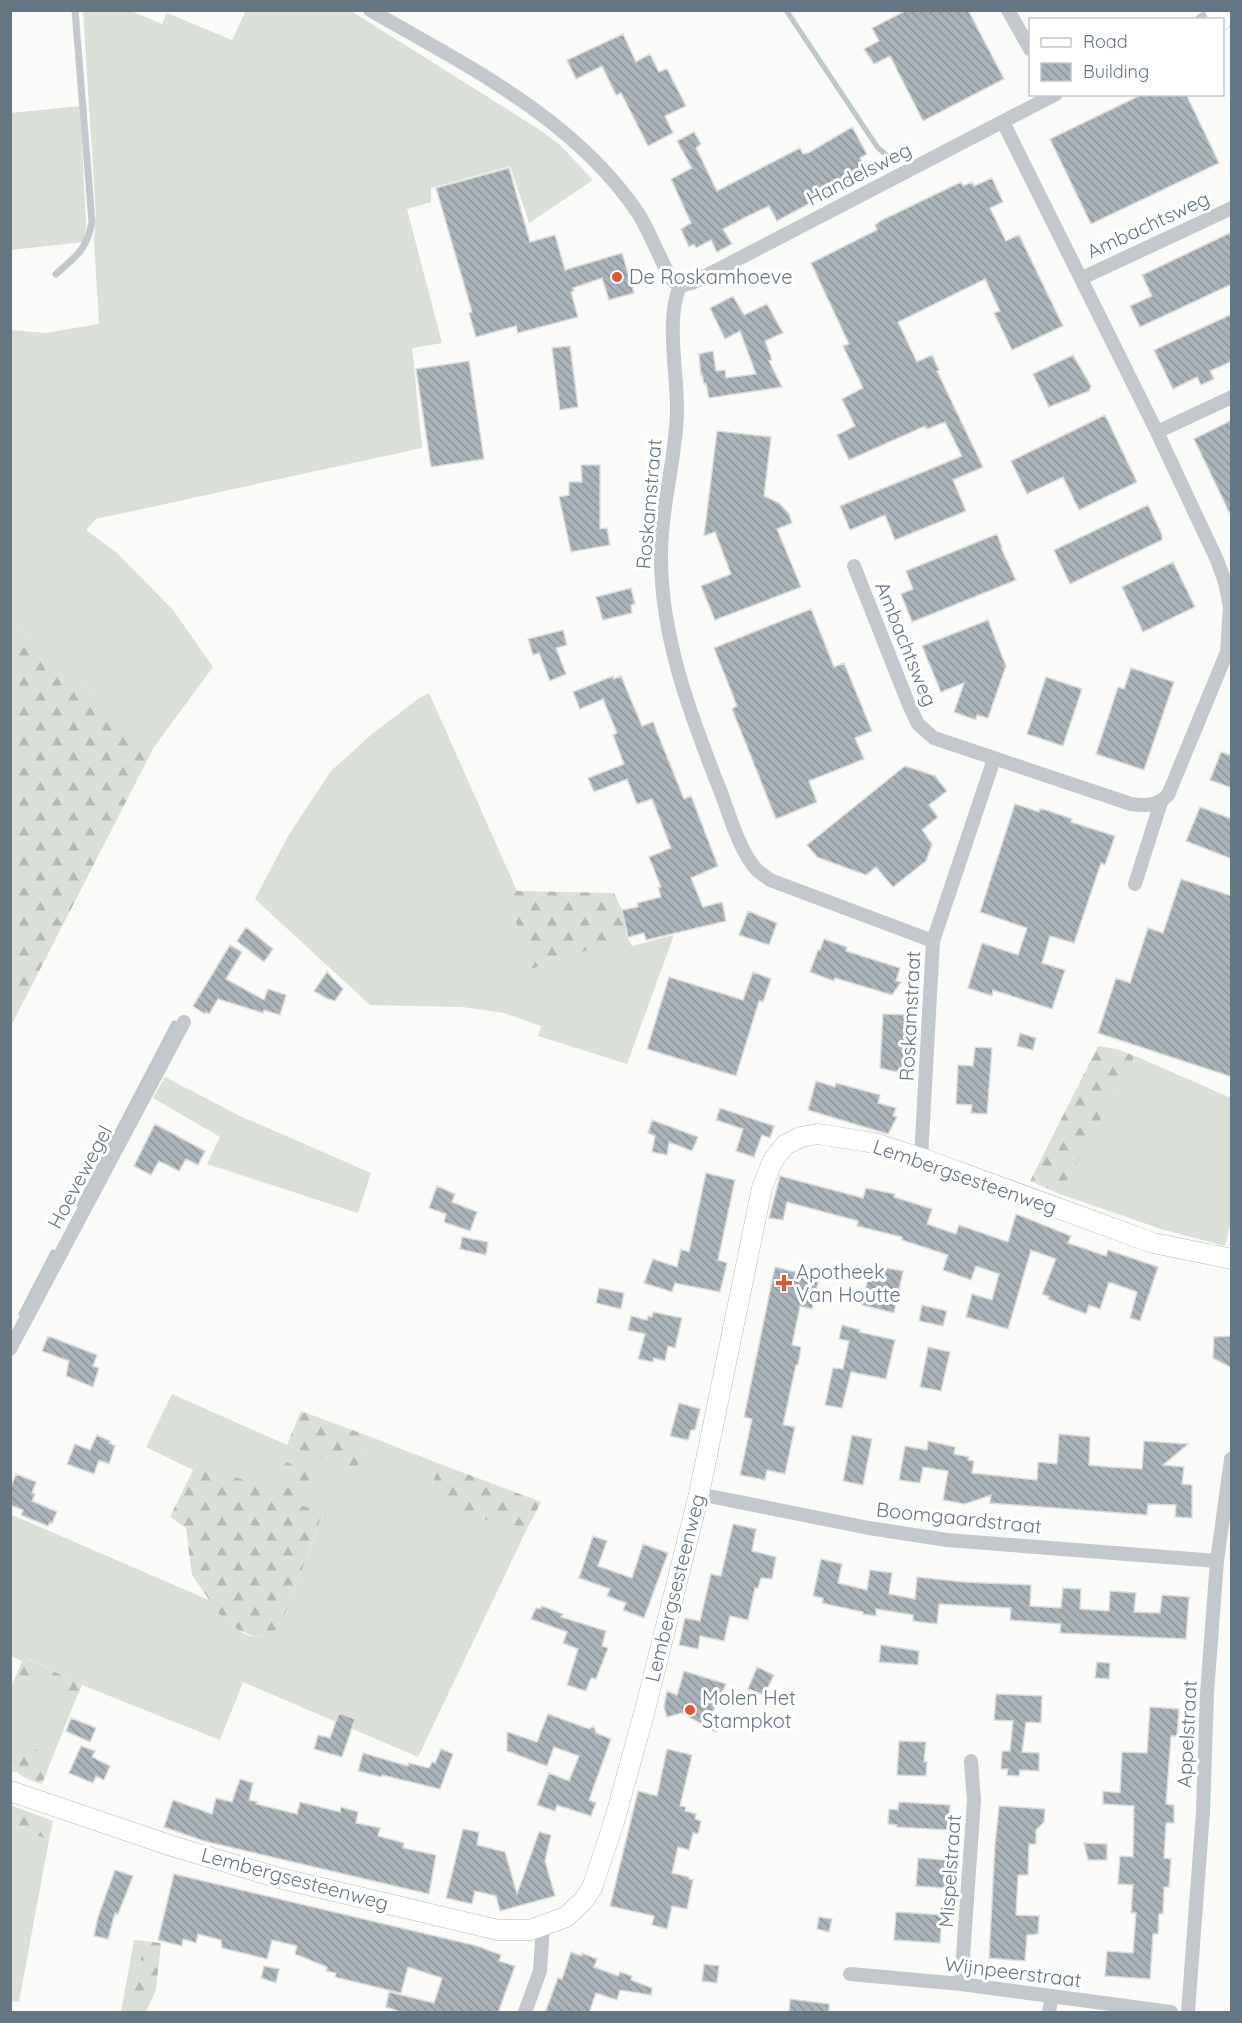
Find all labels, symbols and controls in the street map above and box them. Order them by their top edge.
legend [1029,18,1224,96]
text: Road [1083,30,1128,53]
text: Building [1083,60,1149,83]
street label: Handelsweg [802,136,915,211]
street label: Ambachtsweg [1082,185,1213,264]
place label: De Roskamhoeve [629,264,792,289]
marker: De Roskamhoeve [610,270,624,284]
street label: Roskamstraat [630,438,667,570]
street label: Ambachtsweg [870,578,943,710]
street label: Roskamstraat [894,950,925,1082]
street label: Hoevewegel [42,1121,117,1233]
street label: Lembergsesteenweg [870,1133,1060,1220]
place label: Apotheek Van Houtte [796,1259,901,1307]
marker: Apotheek Van Houtte [777,1276,791,1290]
street label: Lembergsesteenweg [639,1491,710,1684]
street label: Boomgaardstraat [875,1496,1043,1539]
street label: Appelstraat [1171,1679,1202,1789]
place label: Molen Het Stampkot [702,1685,796,1733]
marker: Molen Het Stampkot [683,1703,697,1717]
street label: Mispelstraat [933,1813,966,1928]
street label: Lembergsesteenweg [199,1841,392,1916]
street label: Wijnpeerstraat [943,1951,1083,1992]

